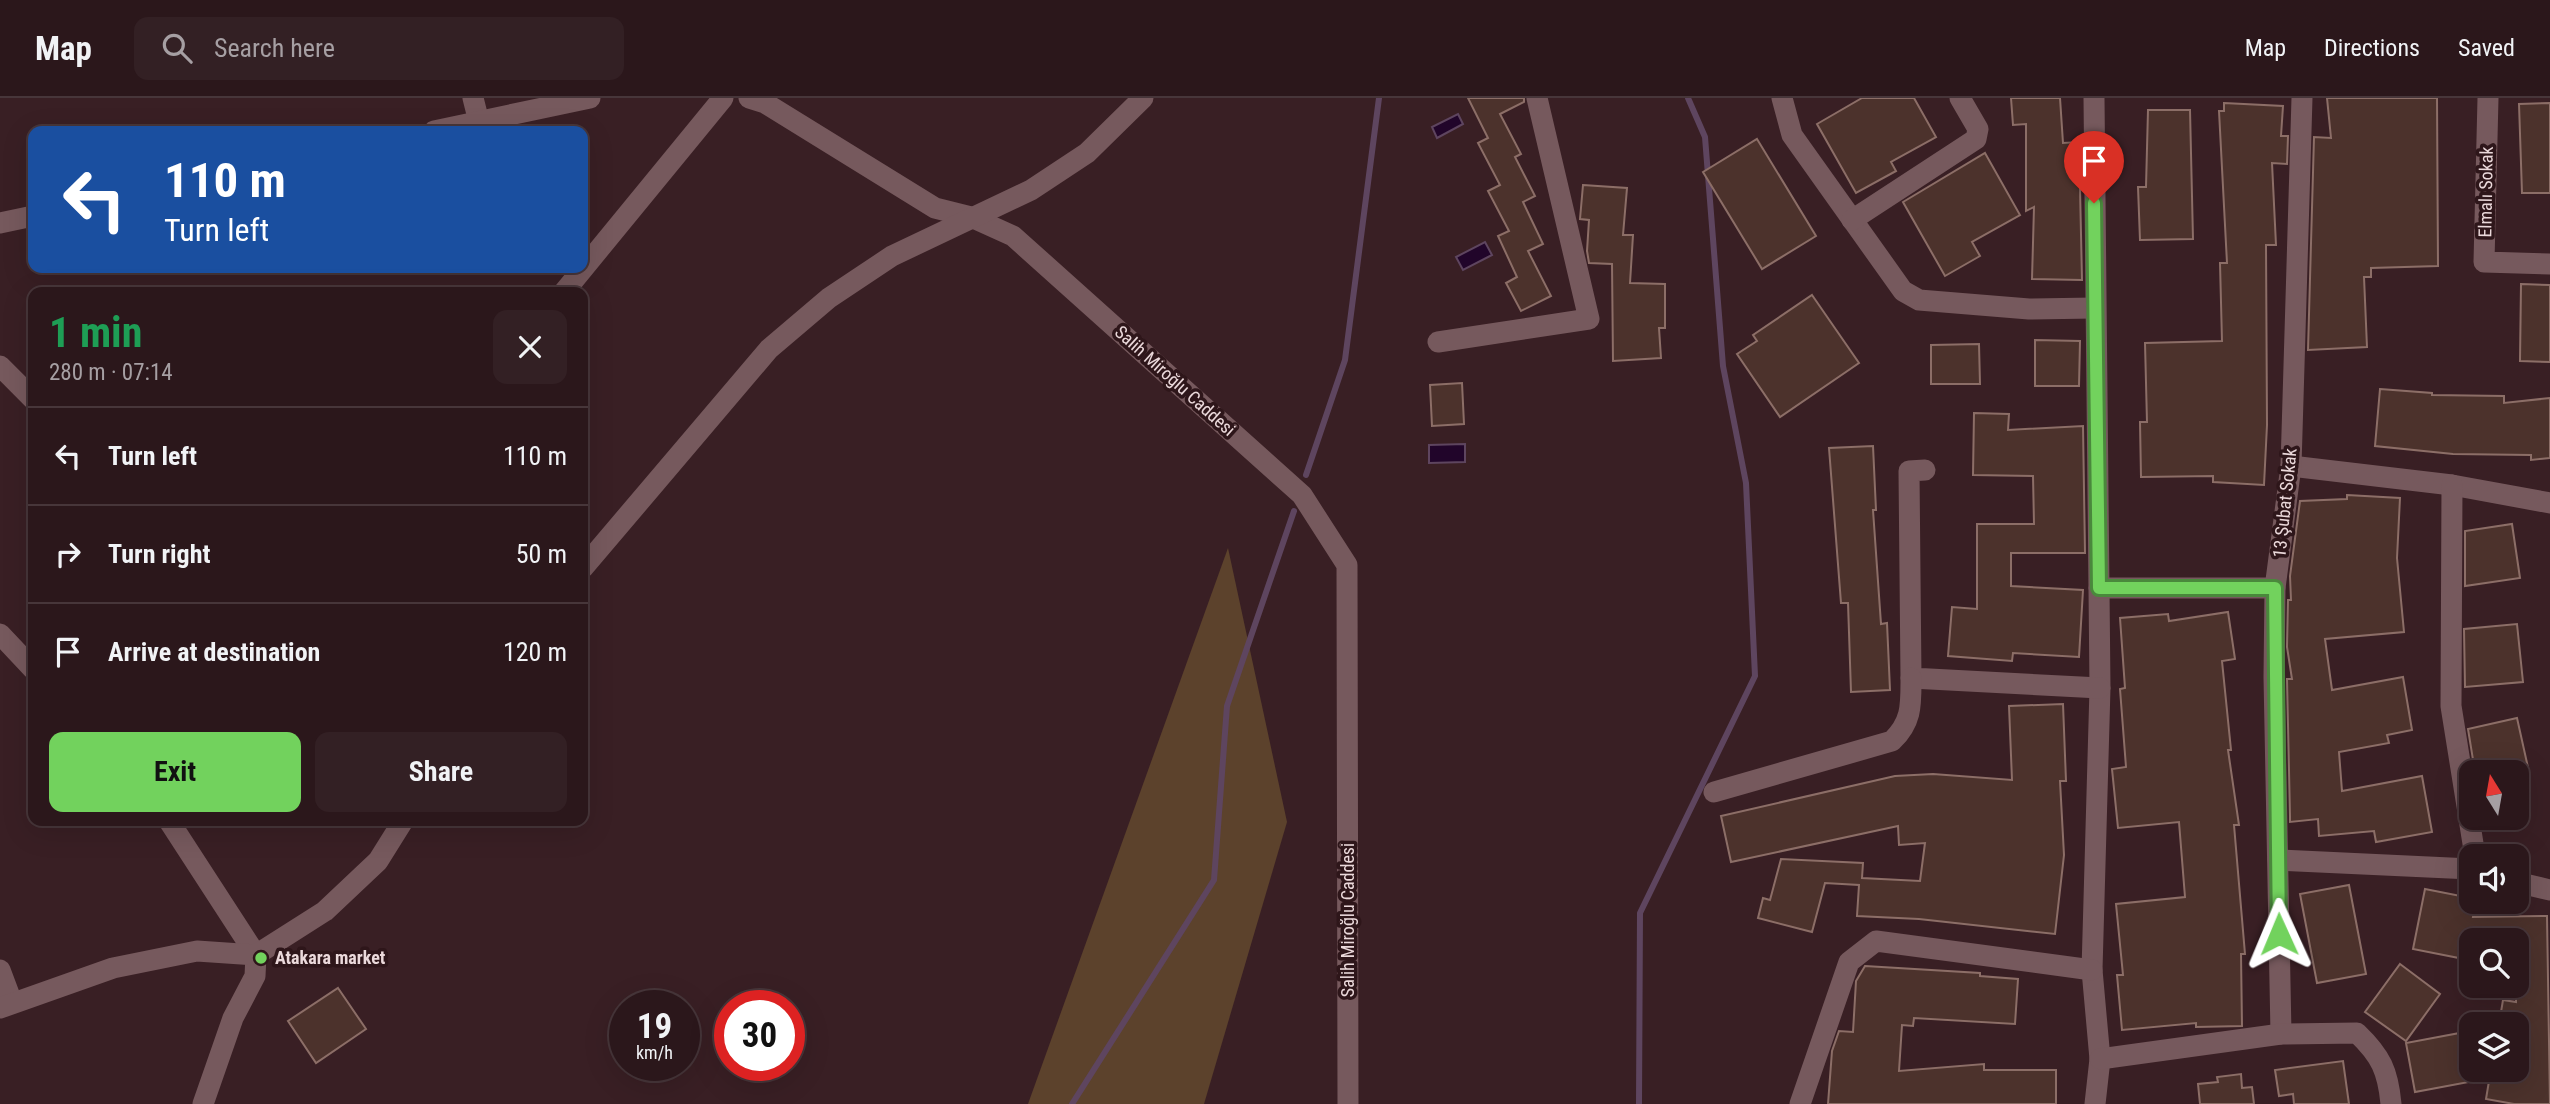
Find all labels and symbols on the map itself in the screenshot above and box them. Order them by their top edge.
pin [2064,131,2124,203]
street label: Elmalı Sokak [2474,146,2497,238]
street label: Salih Miroğlu Caddesi [1111,321,1240,440]
street label: 13 Şubat Sokak [2268,447,2301,559]
north arrow [2459,760,2529,830]
street label: Salih Miroğlu Caddesi [1337,843,1358,997]
position arrow [2242,897,2316,971]
place label: Atakara market [275,947,386,968]
marker: Atakara market [253,950,269,966]
speed limit sign: 30 [714,990,805,1081]

